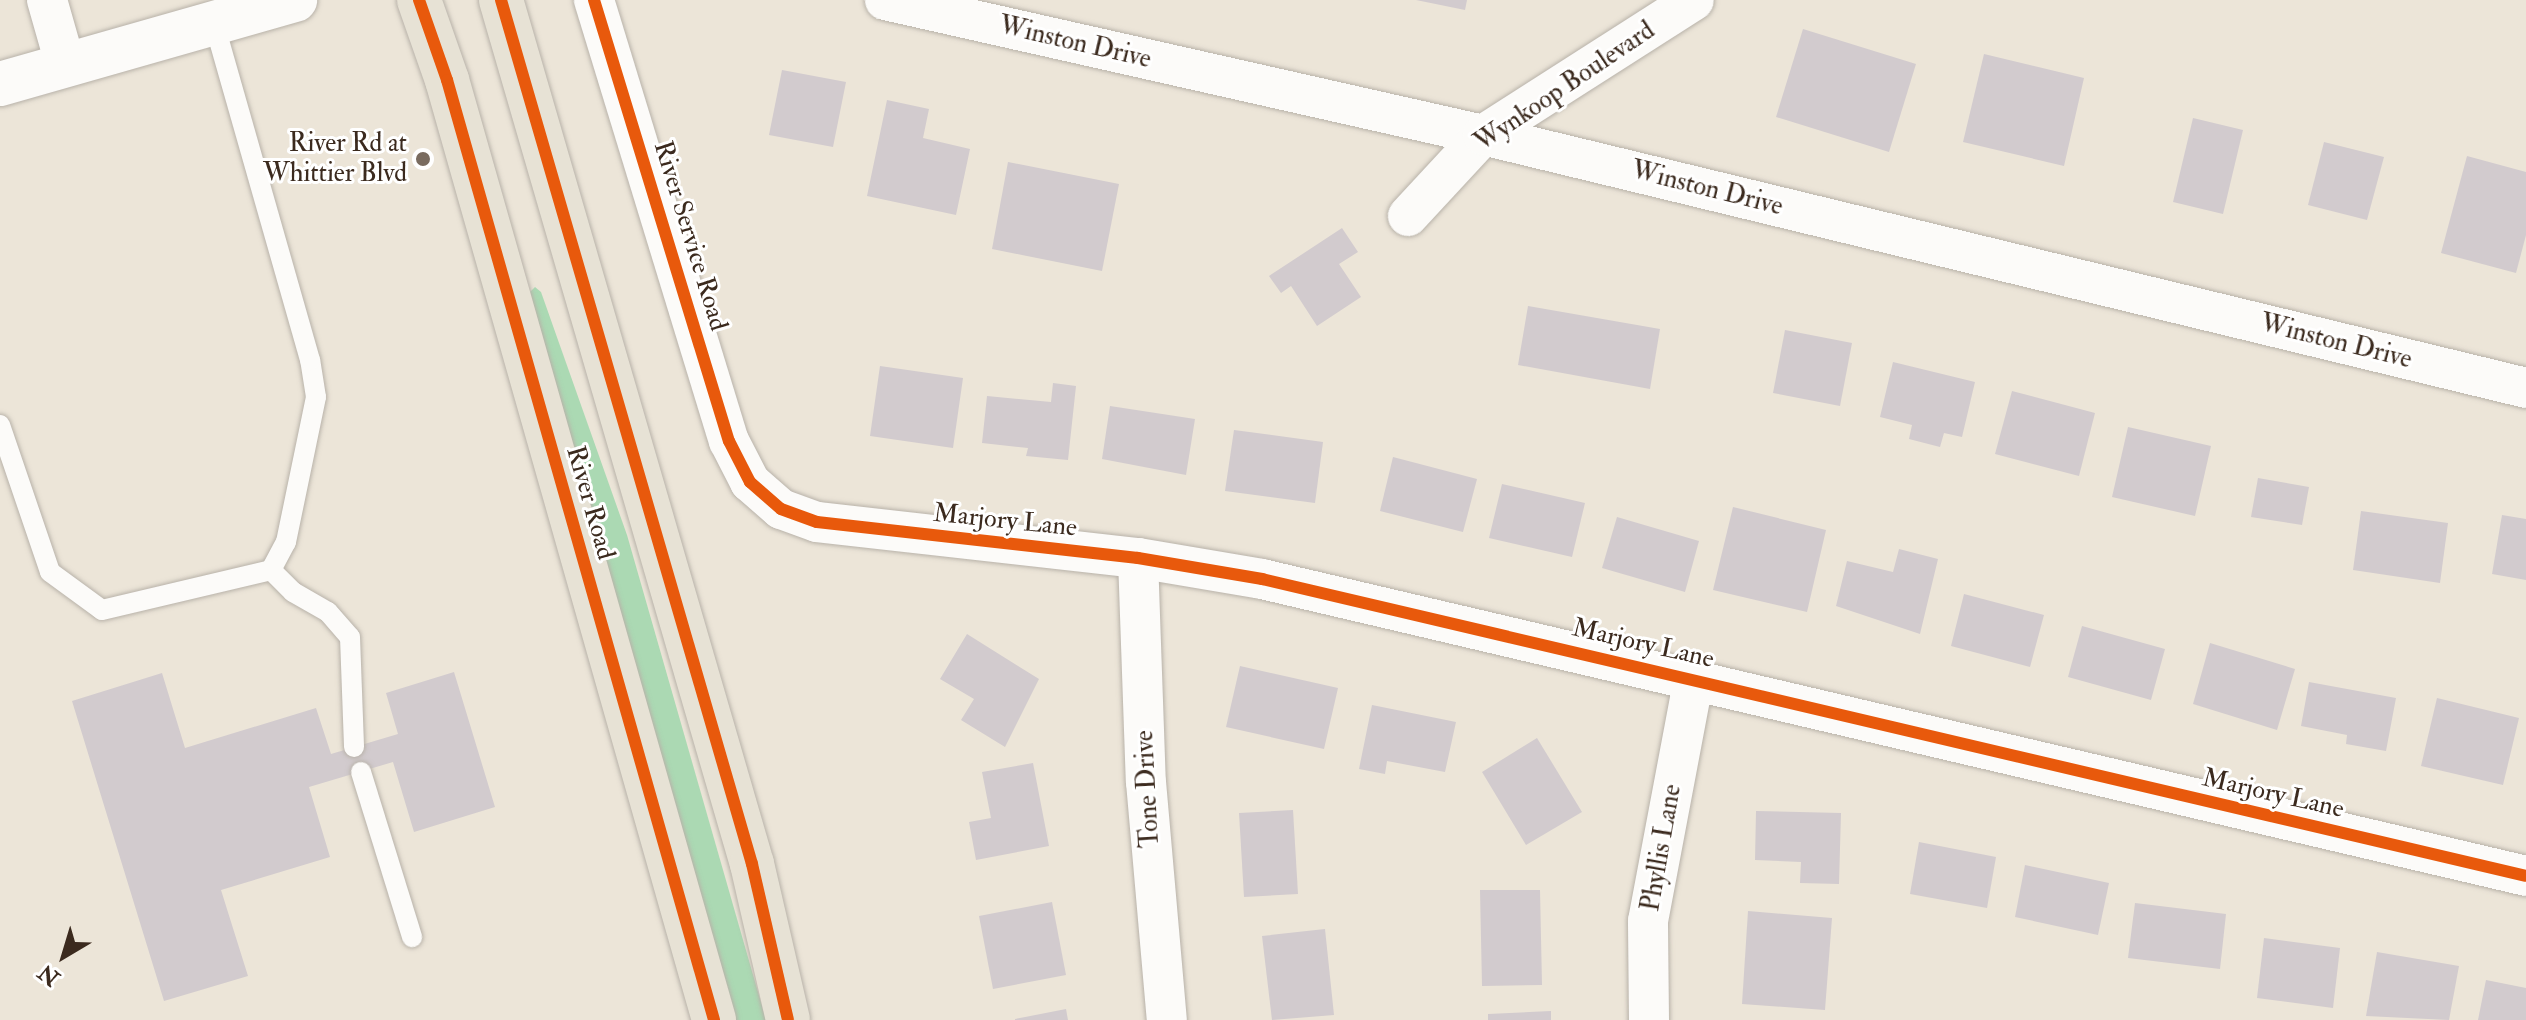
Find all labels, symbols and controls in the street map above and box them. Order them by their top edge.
street label: Winston Drive [996,10,1154,76]
street label: Wynkoop Boulevard [1469,15,1661,159]
place label: River Rd at Whittier Blvd [263,128,407,190]
street label: River Service Road [646,137,734,335]
marker: River Rd at Whittier Blvd [414,150,432,168]
street label: Winston Drive [1628,155,1786,223]
street label: Winston Drive [2257,308,2415,376]
street label: River Road [559,443,621,563]
street label: Marjory Lane [932,498,1078,544]
street label: Marjory Lane [1569,613,1717,675]
street label: Tone Drive [1129,729,1167,849]
street label: Marjory Lane [2199,763,2347,825]
street label: Phyllis Lane [1636,782,1688,914]
north arrow [24,916,104,996]
text: N [33,958,66,992]

